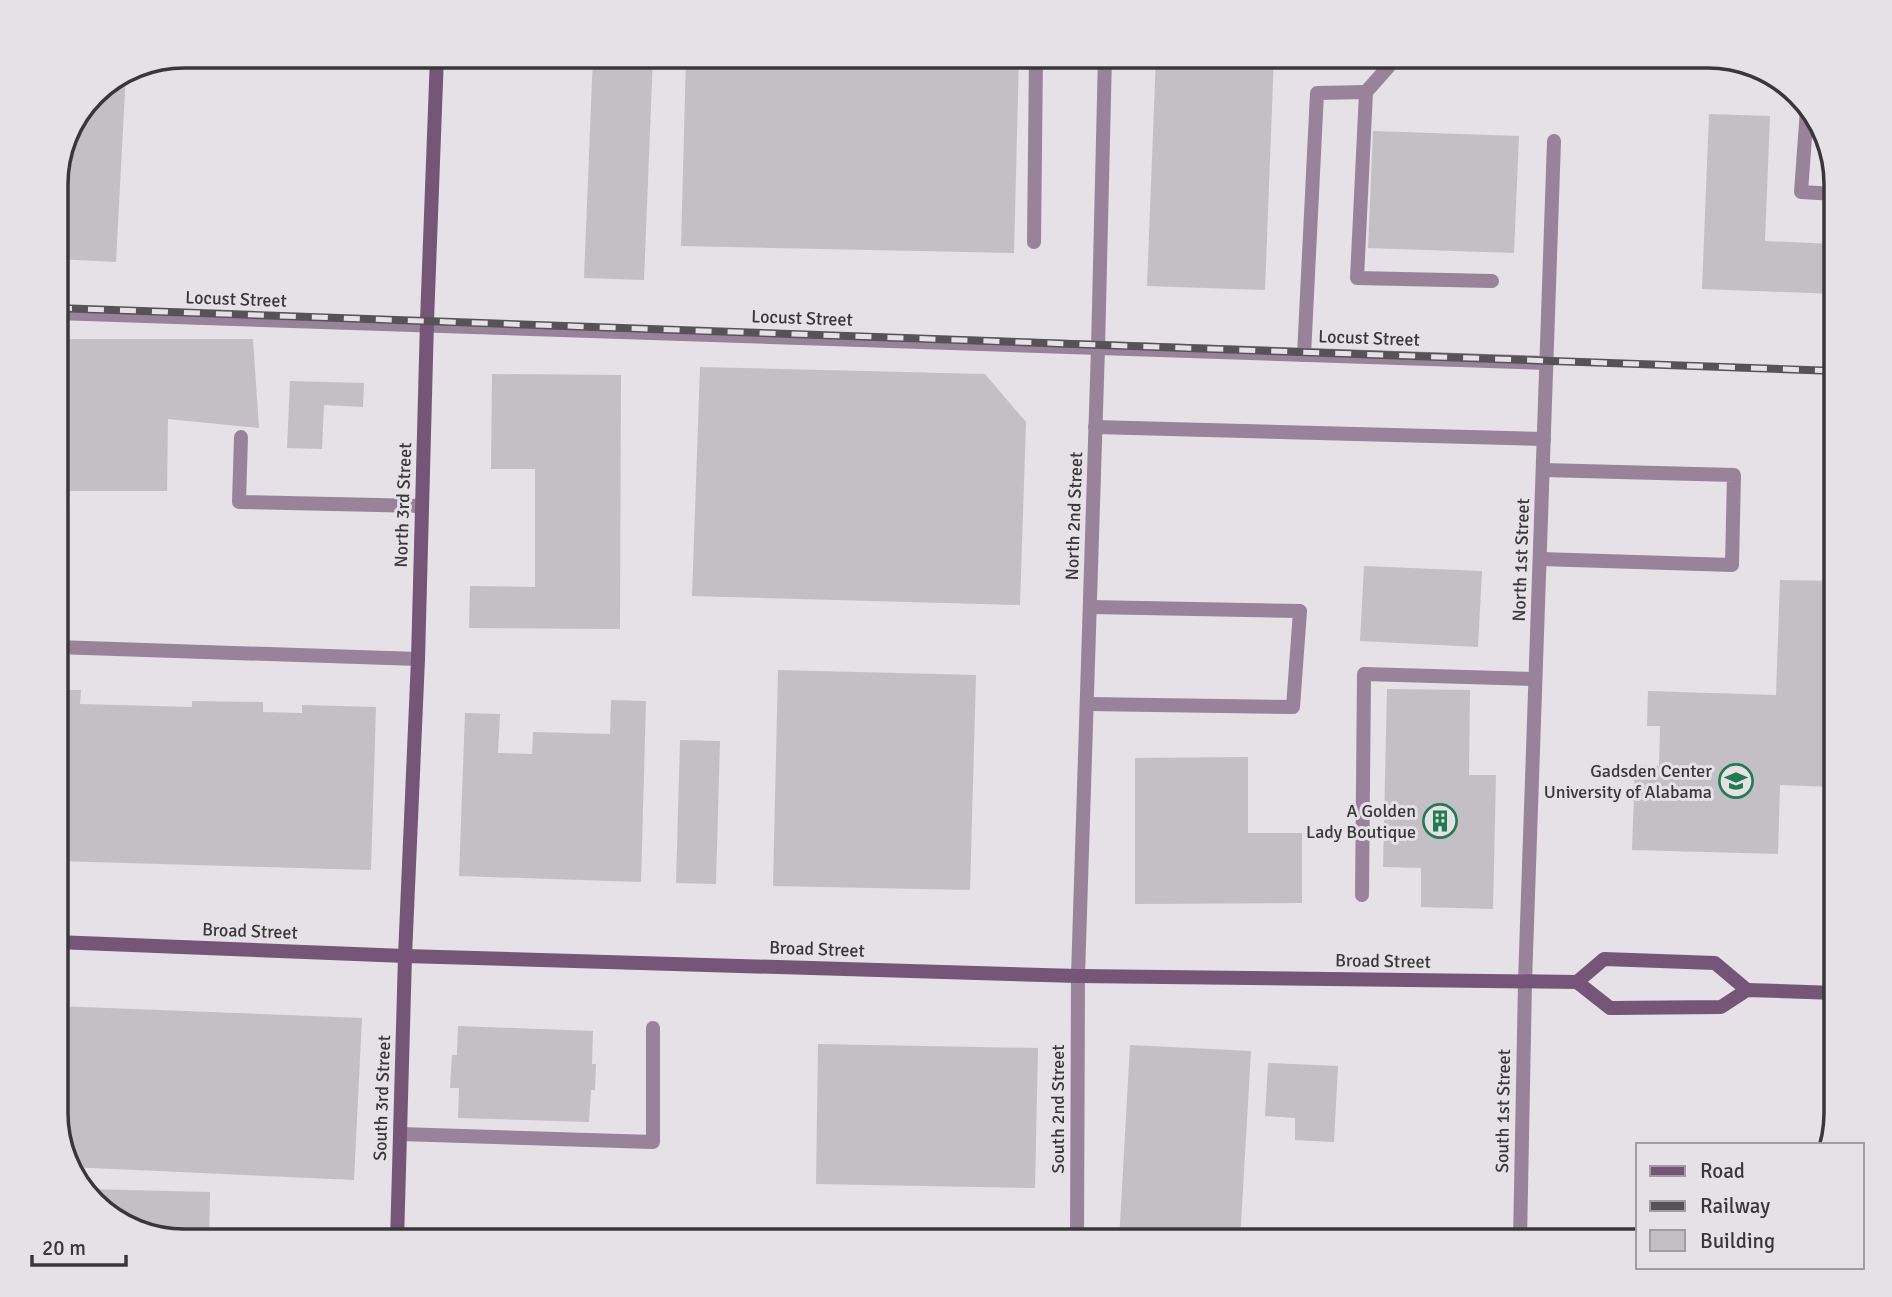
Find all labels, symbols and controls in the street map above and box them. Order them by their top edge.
street label: Locust Street [185,286,287,312]
street label: Locust Street [751,305,853,331]
street label: Locust Street [1318,325,1420,351]
street label: North 3rd Street [390,442,416,568]
street label: North 2nd Street [1061,451,1087,581]
street label: North 1st Street [1508,498,1534,622]
place label: Gadsden Center University of Alabama [1544,760,1712,803]
school or university icon: Gadsden Center University of Alabama [1717,762,1755,800]
place label: A Golden Lady Boutique [1306,800,1416,843]
building icon: A Golden Lady Boutique [1421,802,1459,840]
street label: Broad Street [202,918,298,944]
street label: Broad Street [769,936,865,962]
street label: Broad Street [1335,949,1431,973]
street label: South 3rd Street [369,1035,395,1161]
street label: South 2nd Street [1047,1044,1069,1174]
street label: South 1st Street [1491,1049,1515,1173]
legend [1636,1143,1864,1269]
text: Road [1700,1158,1745,1184]
text: Railway [1700,1193,1770,1219]
scale bar [32,1224,126,1268]
text: Building [1700,1228,1775,1254]
text: 20 m [42,1235,86,1261]

